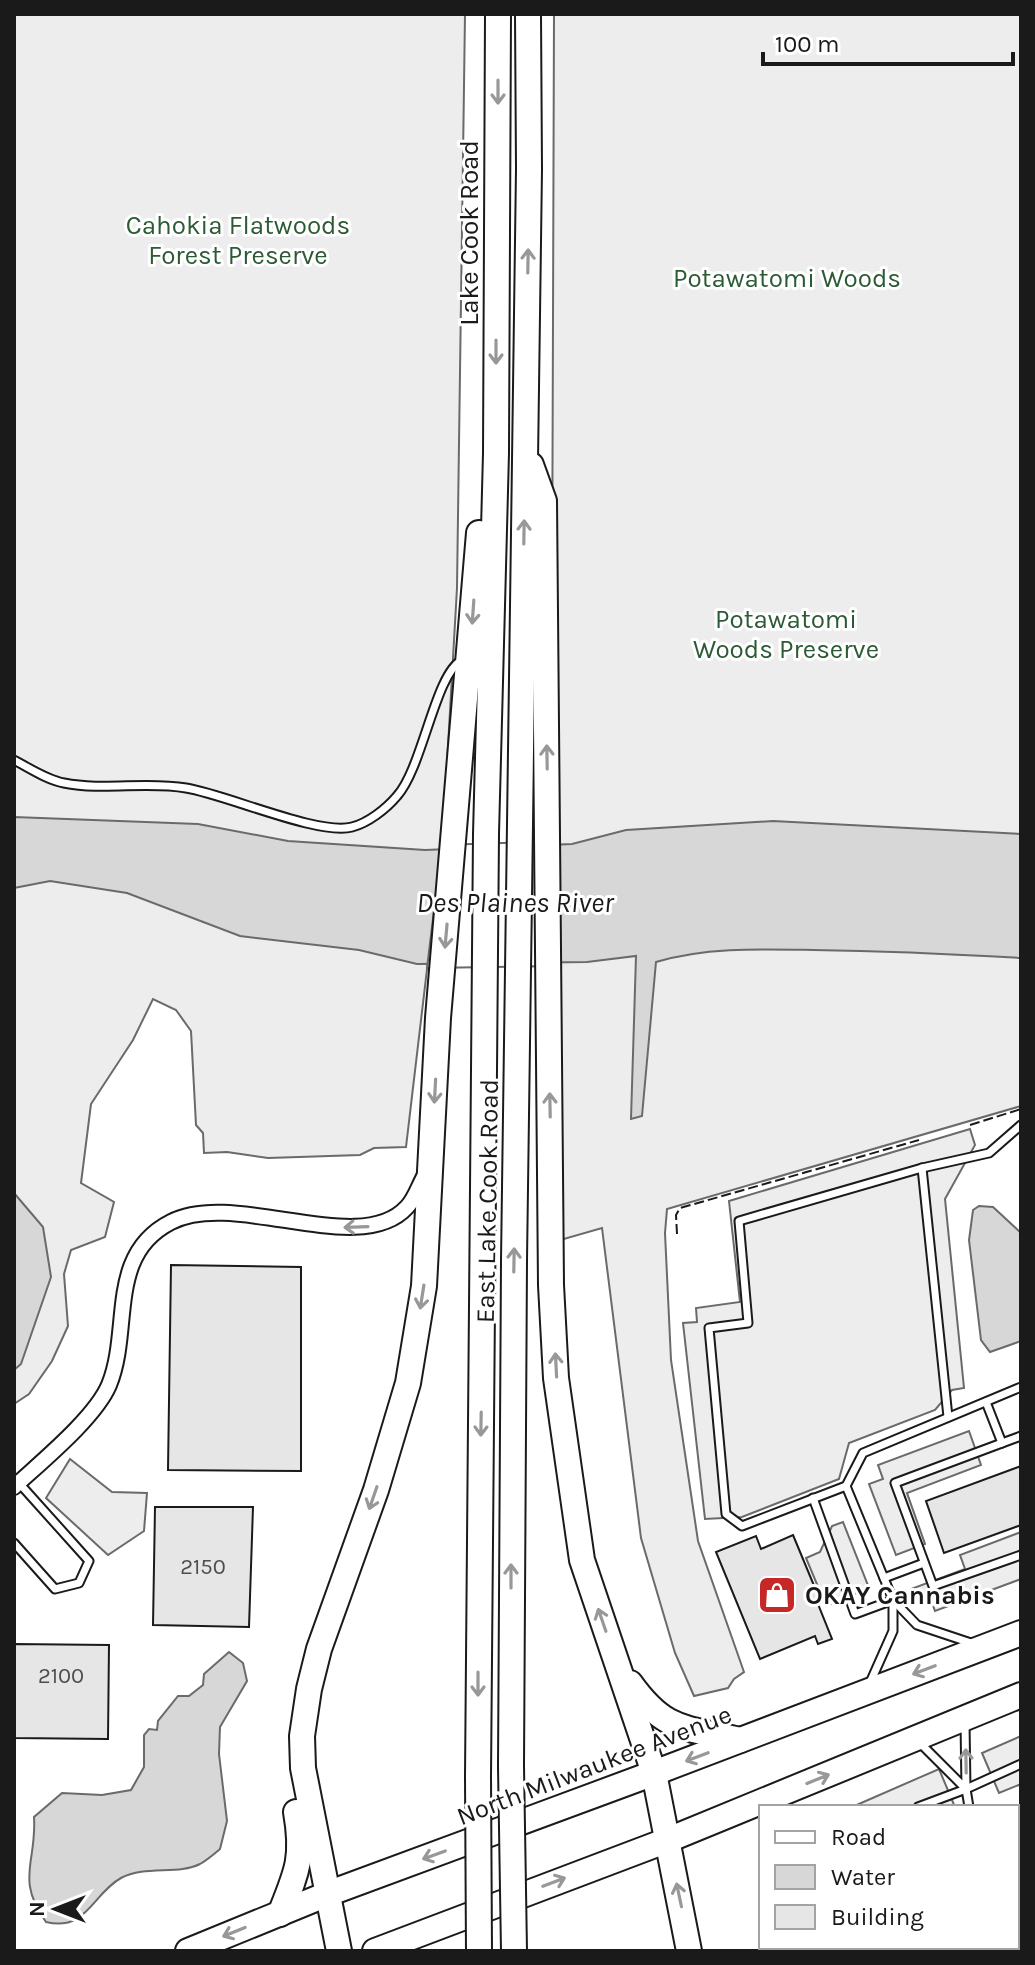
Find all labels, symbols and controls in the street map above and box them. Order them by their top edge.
scale bar [763,16,1013,66]
text: 100 m [775,30,840,58]
one-way arrow [490,78,506,105]
street label: Lake Cook Road [454,140,485,326]
park label: Cahokia Flatwoods Forest Preserve [126,210,350,271]
one-way arrow [520,248,535,275]
park label: Potawatomi Woods [673,263,901,294]
one-way arrow [488,338,504,365]
one-way arrow [516,519,532,546]
one-way arrow [465,598,480,625]
park label: Potawatomi Woods Preserve [693,604,879,665]
one-way arrow [539,744,555,771]
water label: Des Plaines River [416,886,615,919]
one-way arrow [438,922,453,949]
one-way arrow [427,1077,442,1104]
street label: East Lake Cook Road [470,1079,505,1323]
one-way arrow [542,1092,558,1119]
one-way arrow [343,1219,370,1234]
one-way arrow [506,1247,522,1274]
one-way arrow [414,1284,429,1309]
one-way arrow [548,1352,563,1379]
one-way arrow [473,1410,488,1437]
one-way arrow [365,1486,379,1510]
house number: 2150 [180,1554,226,1580]
one-way arrow [504,1563,519,1590]
shop icon: OKAY Cannabis [756,1574,798,1616]
place label: OKAY Cannabis [805,1580,995,1611]
one-way arrow [594,1607,609,1632]
house number: 2100 [38,1663,84,1689]
one-way arrow [912,1664,937,1678]
one-way arrow [470,1670,486,1697]
street label: North Milwaukee Avenue [452,1699,736,1832]
one-way arrow [958,1748,974,1775]
one-way arrow [685,1751,710,1765]
one-way arrow [805,1771,830,1786]
legend [759,1805,1019,1949]
text: Road [831,1823,886,1851]
one-way arrow [422,1849,447,1863]
text: Water [831,1863,895,1891]
north arrow [16,1869,96,1949]
one-way arrow [541,1874,566,1888]
one-way arrow [671,1883,686,1909]
text: N [24,1901,50,1917]
text: Building [831,1903,924,1931]
one-way arrow [222,1926,247,1941]

